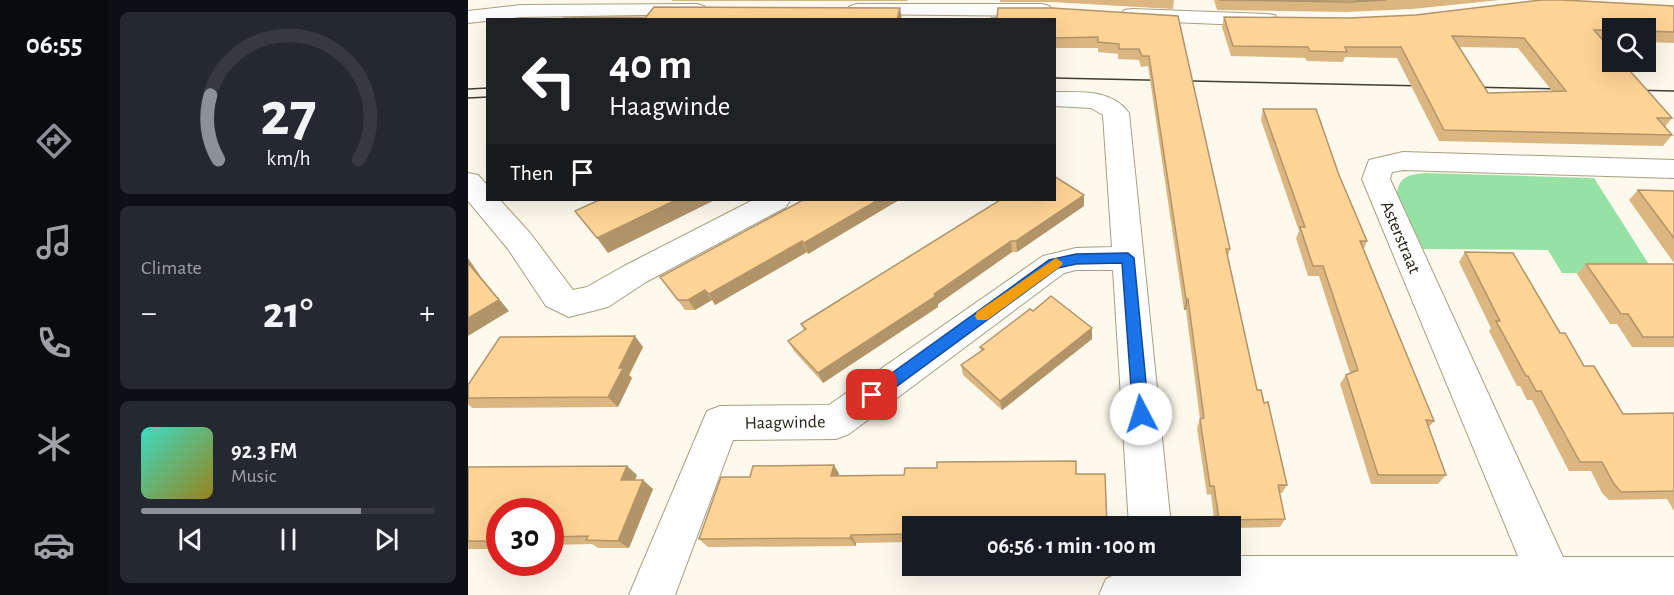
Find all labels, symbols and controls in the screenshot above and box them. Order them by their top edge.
map controls [1602,18,1656,72]
button: search [1602,18,1656,72]
text: 06:55 [26,31,82,58]
icon: left [510,42,588,120]
text: 40 m [609,44,692,86]
text: 27 [260,84,316,146]
text: Haagwinde [609,93,730,120]
icon: directions [33,120,75,162]
text: km/h [266,149,310,170]
icon: arrive [566,156,599,189]
text: Then [510,162,554,184]
street label: Asterstraat [1377,198,1424,277]
icon: music [33,221,75,263]
text: Climate [141,258,202,278]
text: 21° [263,291,313,336]
text: − [141,297,157,330]
text: + [419,297,435,330]
icon: phone [33,322,75,364]
pin [846,369,897,420]
icon: arrive [855,378,888,411]
position arrow [1109,382,1173,446]
street label: Haagwinde [744,413,826,433]
icon: climate [33,423,75,465]
text: 92.3 FM [231,440,297,462]
text: Music [231,466,277,486]
speed limit sign: 30 [486,498,564,576]
icon: previous [174,523,207,556]
icon: pause [272,523,305,556]
icon: next [370,523,403,556]
icon: car [33,524,75,566]
text: 06:56 · 1 min · 100 m [987,535,1156,557]

